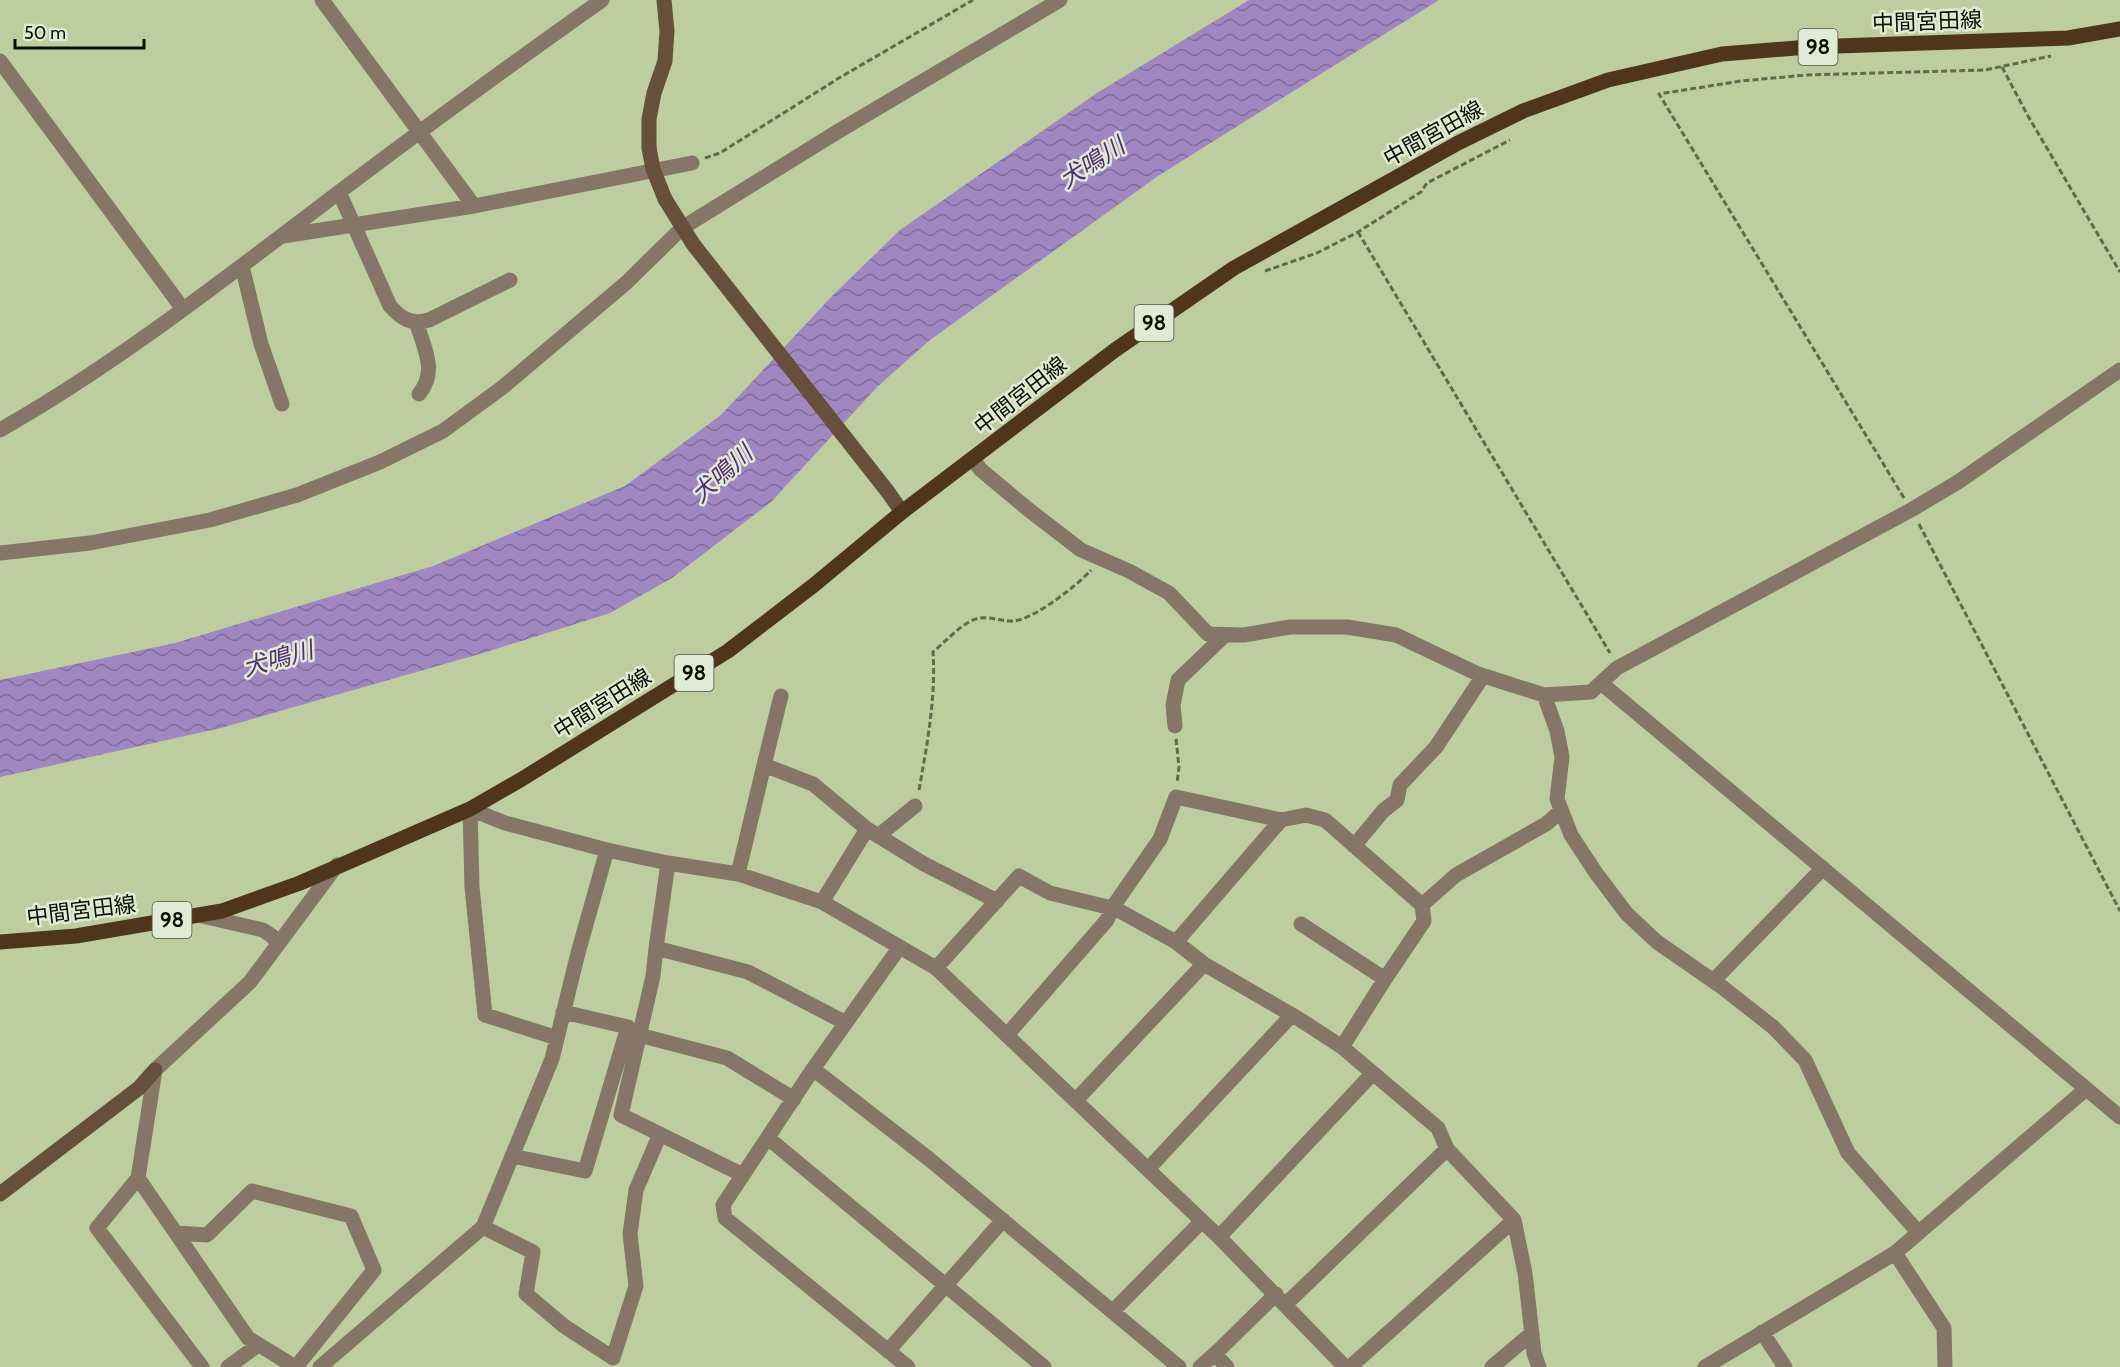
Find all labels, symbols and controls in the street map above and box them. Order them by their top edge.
street label: 中間宮田線 [1872,6,1982,37]
scale bar [15,12,144,50]
text: 50 m [24,22,66,44]
road number: 98 [1798,29,1838,65]
street label: 中間宮田線 [1379,95,1488,172]
water label: 犬鳴川 [1054,129,1132,194]
road number: 98 [1134,305,1174,341]
street label: 中間宮田線 [969,351,1072,440]
water label: 犬鳴川 [685,437,760,508]
water label: 犬鳴川 [239,634,319,682]
road number: 98 [674,655,714,691]
street label: 中間宮田線 [548,663,656,744]
street label: 中間宮田線 [25,890,137,931]
road number: 98 [152,902,192,938]

